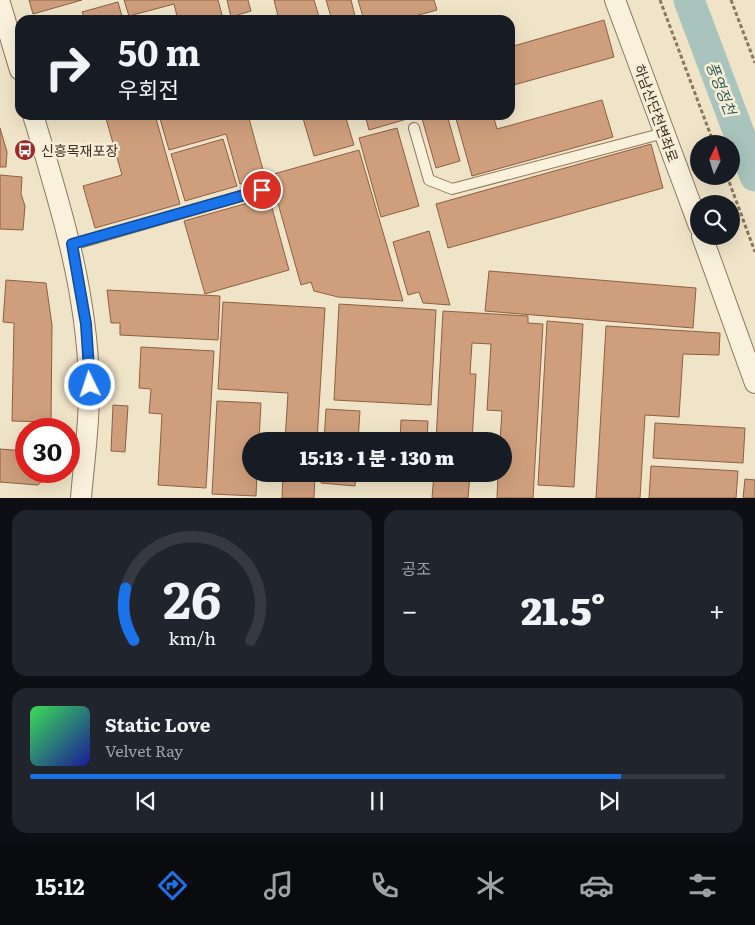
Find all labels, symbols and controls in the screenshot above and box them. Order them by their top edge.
text: 50 m [118,25,201,77]
icon: right [35,35,100,100]
water label: 풍영정천 [701,58,743,120]
street label: 하남산단천변좌로 [630,61,684,165]
text: 우회전 [118,72,179,105]
north arrow [690,135,740,185]
map controls [690,135,740,245]
bus stop icon: 신흥목재포장 [13,138,37,162]
place label: 신흥목재포장 [41,140,118,160]
pin [241,169,283,211]
icon: arrive [248,176,276,204]
button: search [690,195,740,245]
position arrow [63,358,115,410]
speed limit sign: 30 [15,418,80,483]
text: 15:13 · 1 분 · 130 m [300,443,454,471]
text: 공조 [402,556,431,580]
text: 26 [163,558,221,635]
text: 21.5° [521,580,606,637]
text: − [402,588,418,630]
text: + [709,588,725,630]
text: km/h [168,624,216,651]
text: Static Love [105,710,210,738]
text: Velvet Ray [105,738,183,762]
icon: previous [132,787,160,815]
icon: pause [363,787,391,815]
icon: next [595,787,623,815]
icon: directions [155,868,190,903]
icon: music [261,868,296,903]
icon: phone [367,868,402,903]
icon: climate [473,868,508,903]
icon: car [579,868,614,903]
icon: filters [685,868,720,903]
text: 15:12 [35,869,85,902]

